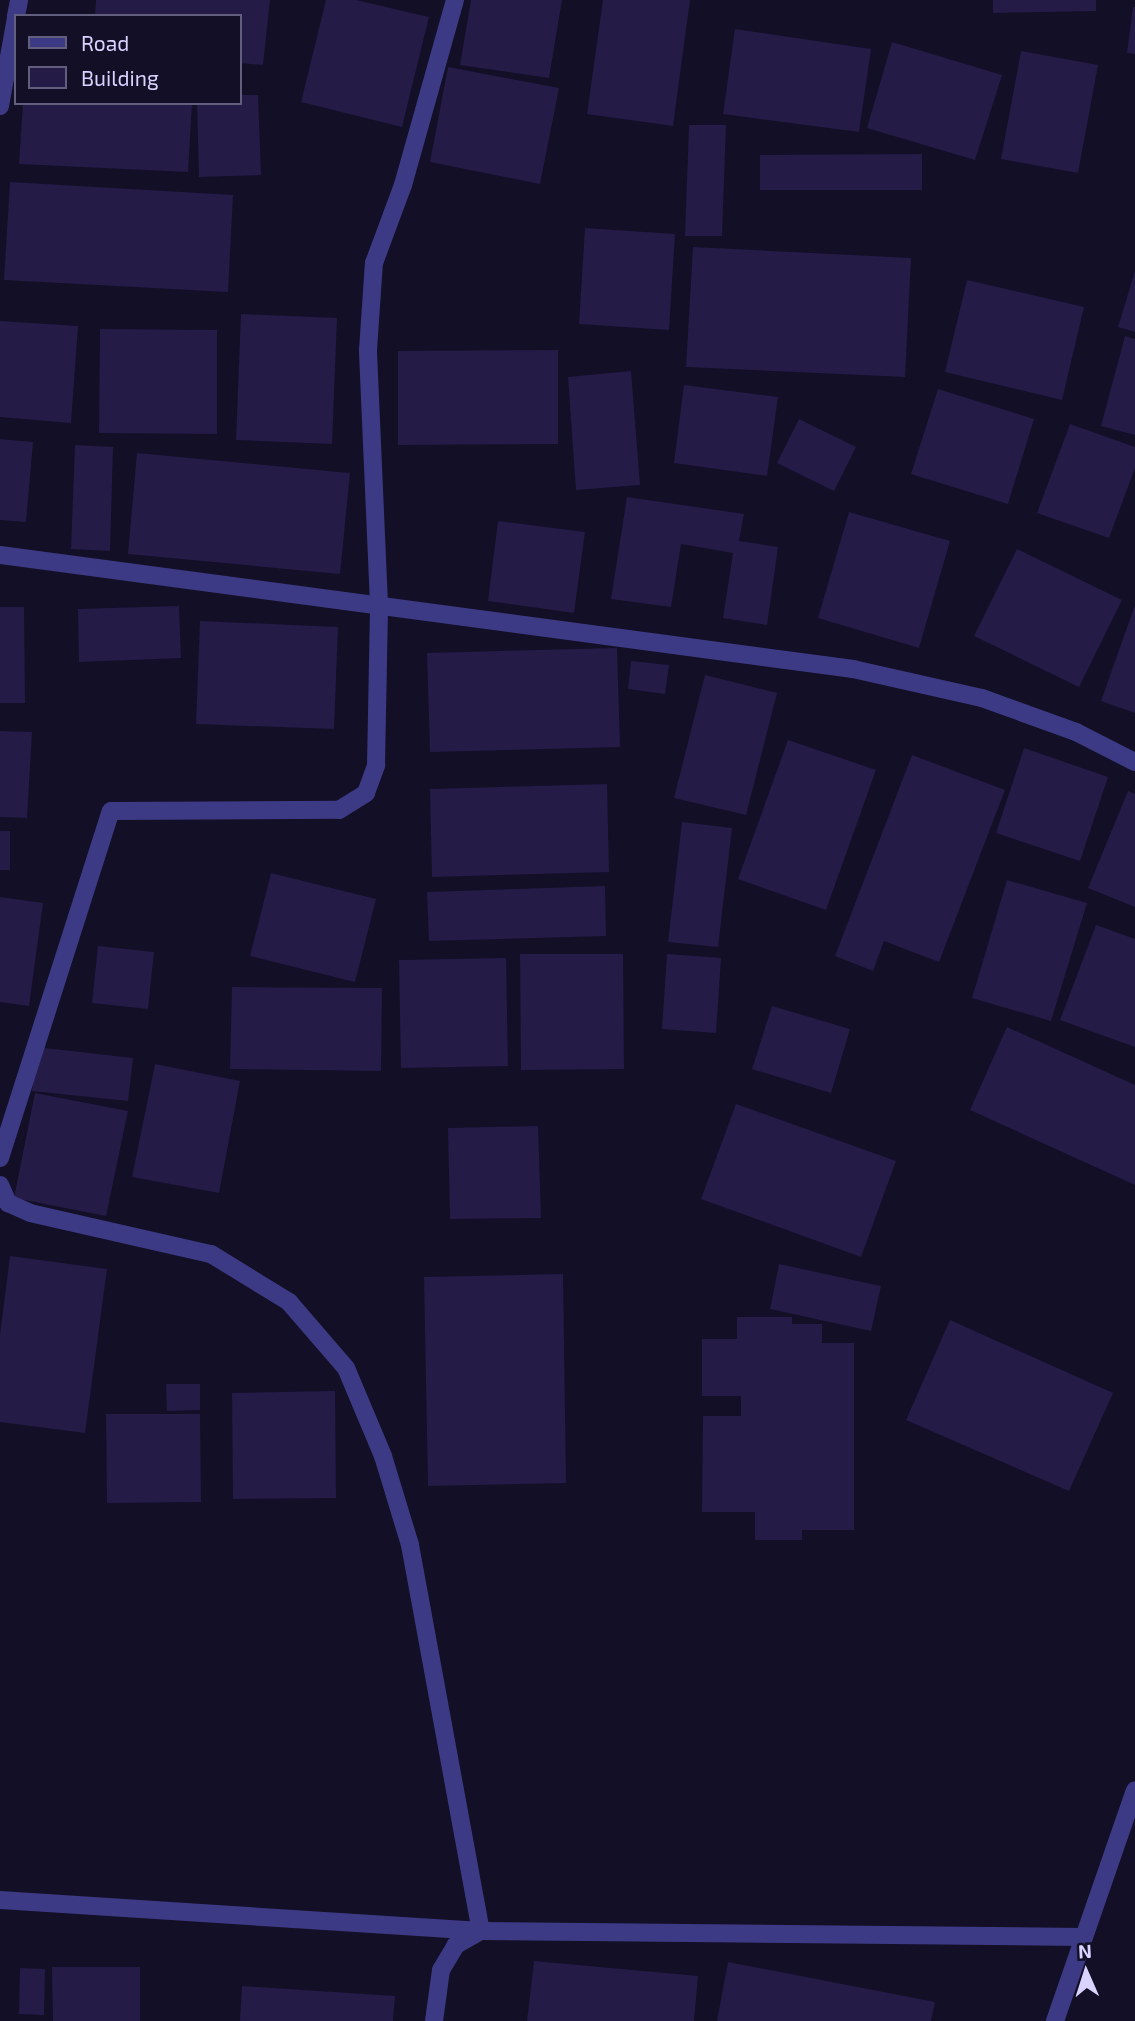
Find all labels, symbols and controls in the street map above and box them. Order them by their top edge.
legend [14,14,242,105]
text: Road [81,30,129,55]
text: Building [81,65,159,90]
north arrow [1051,1937,1121,2007]
text: N [1077,1939,1092,1962]

